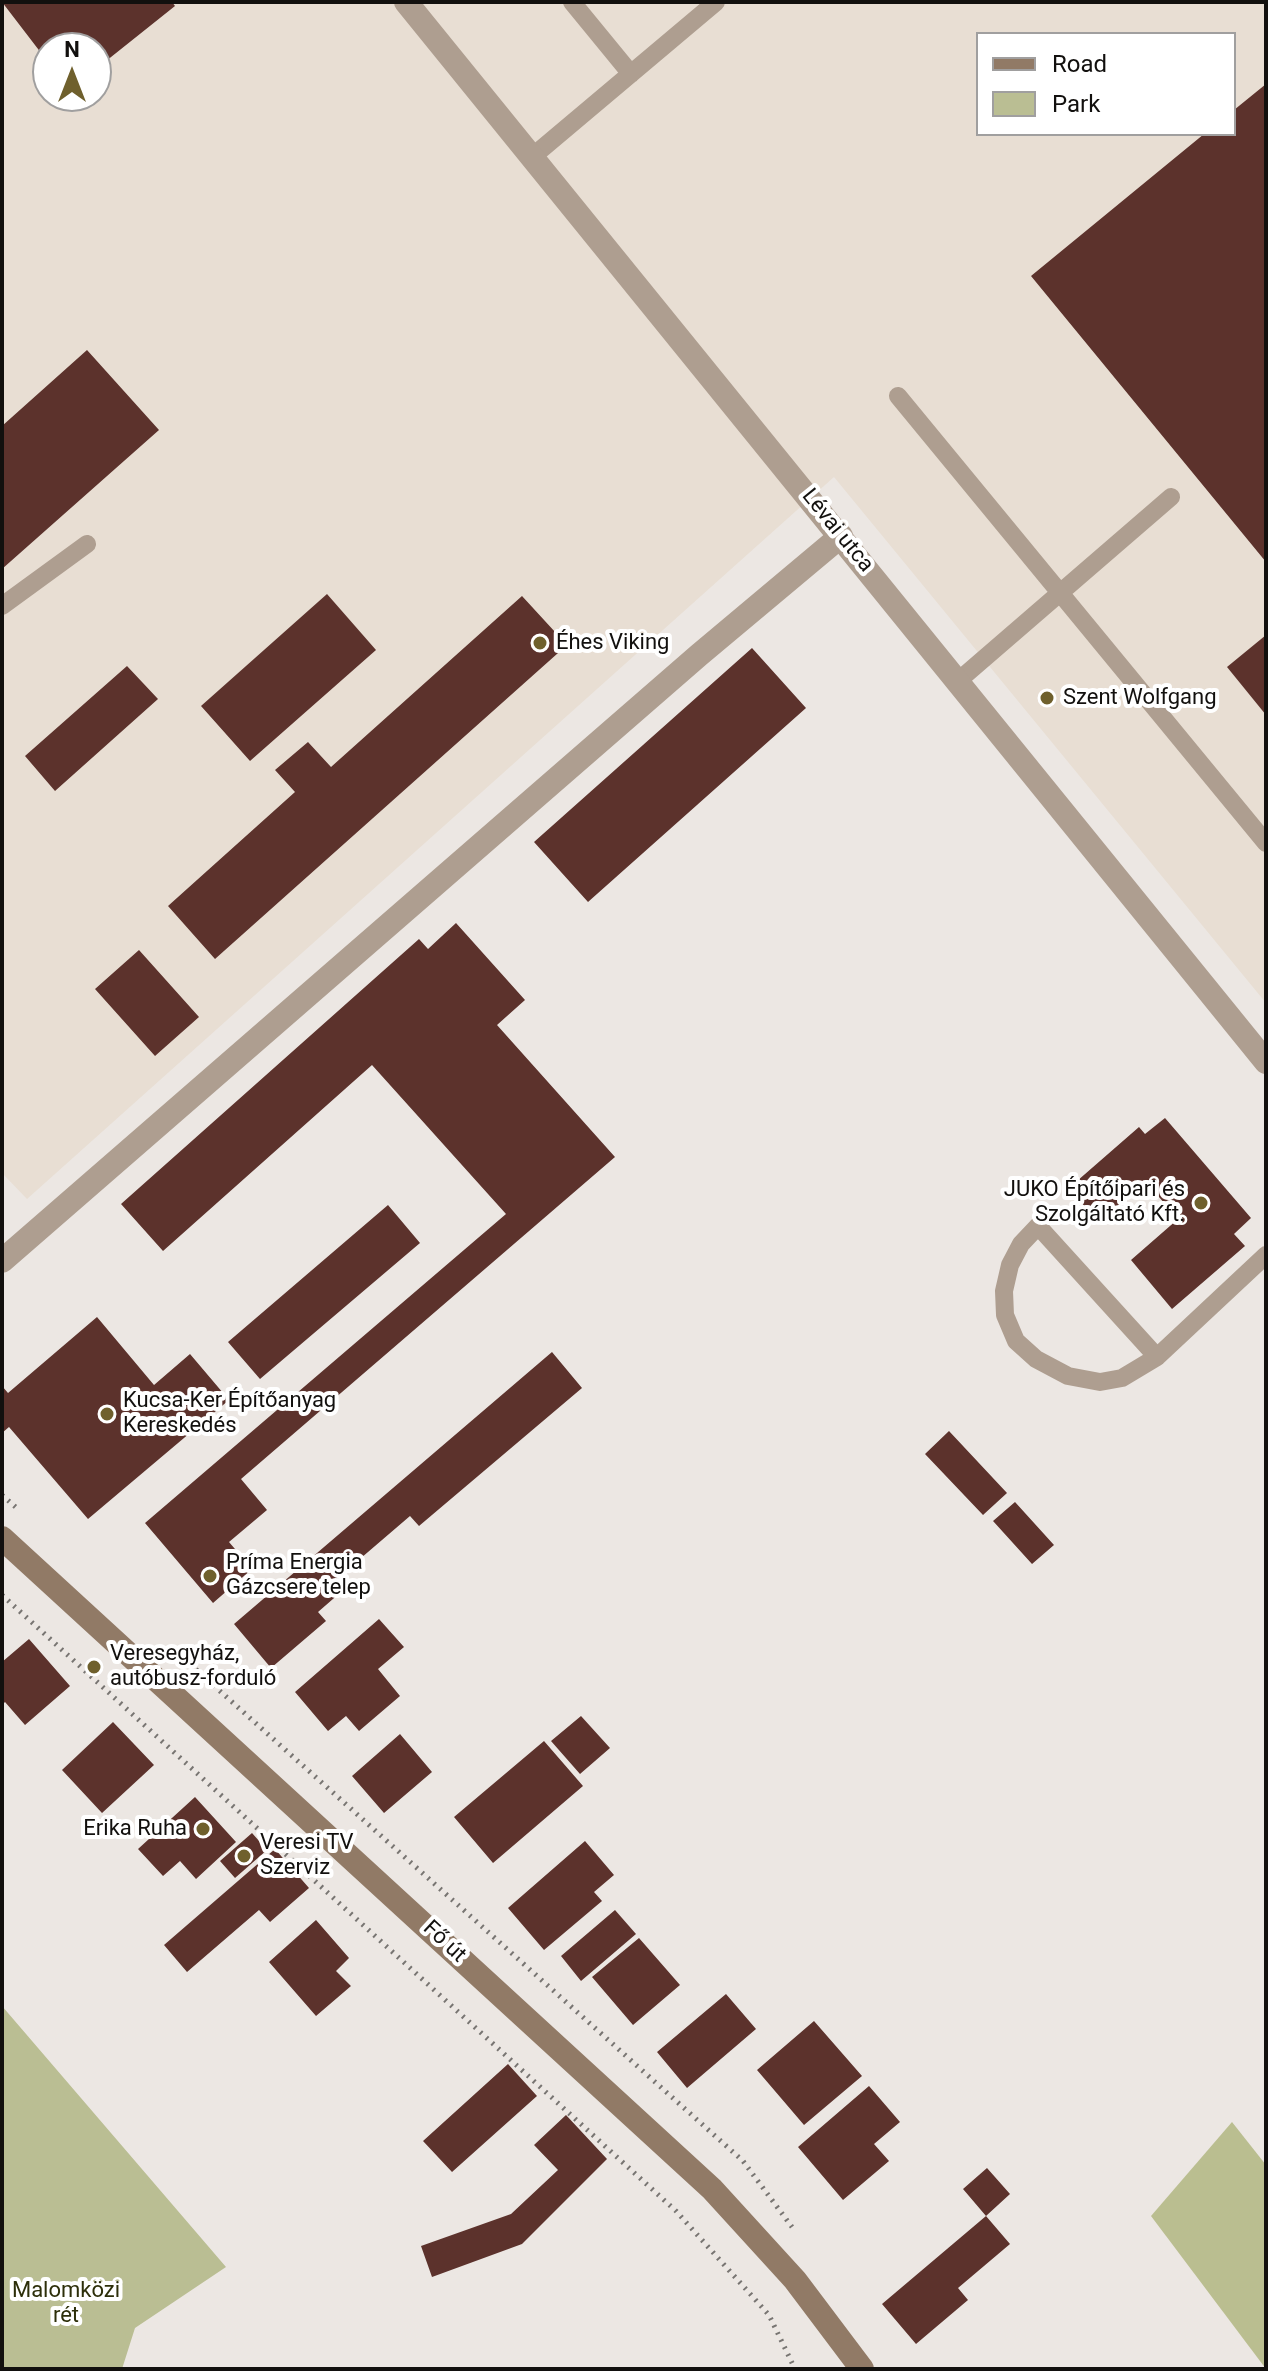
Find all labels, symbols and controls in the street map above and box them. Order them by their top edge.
north arrow [32,32,112,112]
legend [976,32,1236,136]
text: N [64,37,80,62]
text: Road [1052,50,1107,78]
text: Park [1052,90,1100,118]
street label: Lévai utca [795,484,879,578]
place label: Éhes Viking [556,630,669,656]
marker: Éhes Viking [531,634,549,652]
place label: Szent Wolfgang [1063,685,1217,711]
marker: Szent Wolfgang [1038,689,1056,707]
place label: JUKO Építőipari és Szolgáltató Kft. [1004,1177,1185,1228]
marker: JUKO Építőipari és Szolgáltató Kft. [1192,1194,1210,1212]
place label: Kucsa-Ker Építőanyag Kereskedés [123,1388,336,1440]
marker: Kucsa-Ker Építőanyag Kereskedés [98,1405,116,1423]
place label: Príma Energia Gázcsere telep [226,1550,371,1602]
marker: Príma Energia Gázcsere telep [201,1567,219,1585]
place label: Veresegyház, autóbusz-forduló [110,1641,276,1692]
marker: Veresegyház, autóbusz-forduló [85,1658,103,1676]
place label: Erika Ruha [83,1816,187,1842]
marker: Erika Ruha [194,1820,212,1838]
place label: Veresi TV Szerviz [260,1830,354,1882]
marker: Veresi TV Szerviz [235,1847,253,1865]
street label: Fő út [417,1916,471,1968]
park label: Malomközi rét [12,2278,120,2330]

